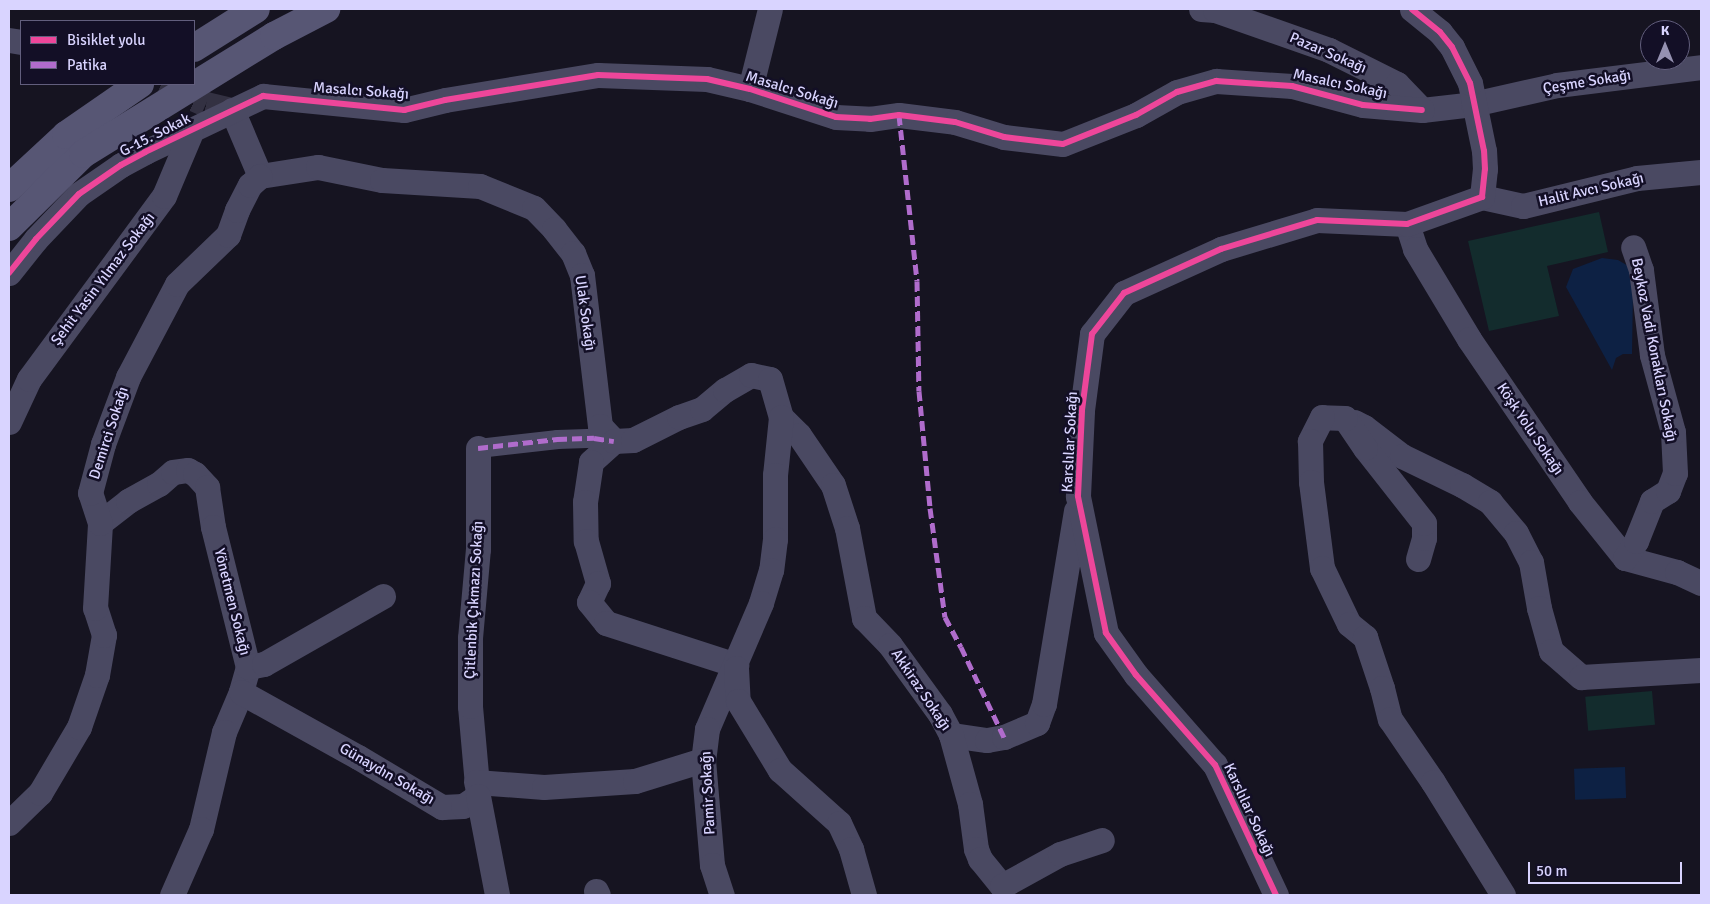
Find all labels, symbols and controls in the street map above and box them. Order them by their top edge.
legend [20,20,195,85]
north arrow [1640,20,1690,70]
text: K [1661,22,1669,39]
street label: Pazar Sokağı [1287,29,1369,77]
text: Bisiklet yolu [67,31,145,49]
text: Patika [67,56,107,74]
street label: Masalcı Sokağı [1291,65,1389,103]
street label: Çeşme Sokağı [1542,66,1632,98]
street label: Masalcı Sokağı [744,67,840,113]
street label: Masalcı Sokağı [313,79,409,103]
street label: G-15. Sokak [117,109,193,161]
street label: Halit Avcı Sokağı [1536,169,1646,211]
street label: Şehit Yasin Yılmaz Sokağı [47,209,159,349]
street label: Beykoz Vadi Konakları Sokağı [1627,257,1681,443]
street label: Ulak Sokağı [571,274,599,352]
street label: Köşk Yolu Sokağı [1493,379,1567,479]
street label: Demirci Sokağı [86,384,132,482]
street label: Karslılar Sokağı [1058,391,1082,493]
street label: Çitlenbik Çıkmazı Sokağı [461,520,487,680]
street label: Yönetmen Sokağı [210,547,254,657]
street label: Akkiraz Sokağı [887,646,955,734]
street label: Günaydın Sokağı [336,739,438,809]
street label: Pamir Sokağı [697,751,719,835]
street label: Karslılar Sokağı [1219,760,1279,860]
scale bar [1530,852,1684,884]
text: 50 m [1536,862,1567,880]

